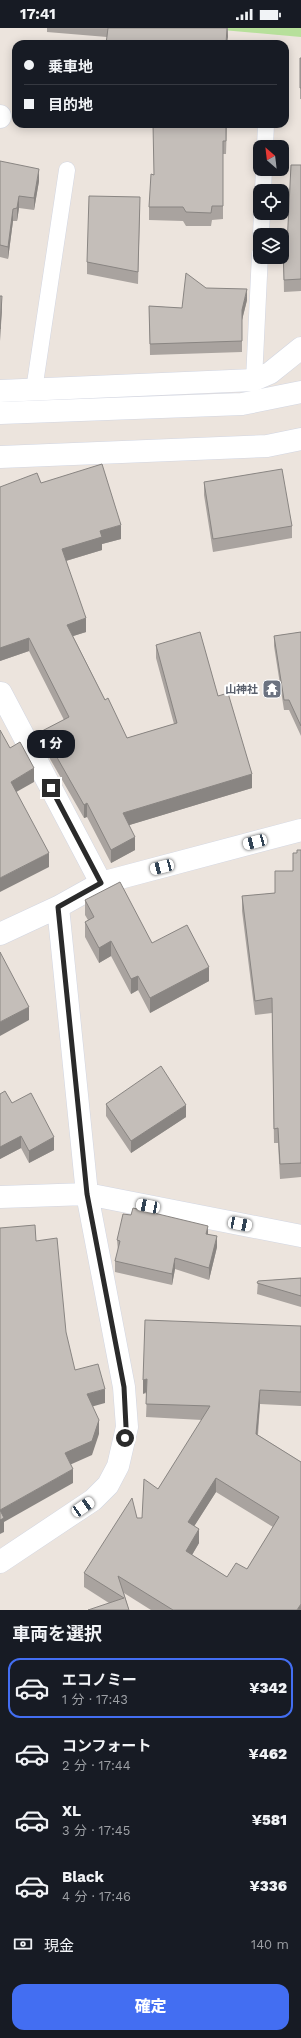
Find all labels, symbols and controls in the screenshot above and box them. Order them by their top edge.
text: 17:41 [20,5,56,23]
text: 乗車地 [48,58,93,76]
text: 目的地 [48,96,93,114]
north arrow [253,140,289,176]
map controls [253,140,289,264]
button: locate [253,184,289,220]
button: layers [253,228,289,264]
temple icon: 山神社 [261,678,283,700]
place label: 山神社 [225,683,258,696]
callout: 1 分 [27,730,75,758]
text: 1 分 [40,736,62,751]
route end [42,779,60,797]
car [242,833,268,851]
car [149,858,175,876]
car [135,1198,161,1214]
car [227,1216,253,1232]
route start [116,1429,134,1447]
car [70,1495,96,1519]
text: 車両を選択 [12,1623,102,1644]
icon: car [14,1670,50,1706]
text: エコノミー [62,1671,137,1689]
text: ¥342 [249,1679,287,1697]
text: 1 分 · 17:43 [62,1692,128,1707]
icon: car [14,1736,50,1772]
text: コンフォート [62,1737,152,1755]
text: ¥462 [249,1745,287,1763]
text: 2 分 · 17:44 [62,1758,131,1773]
icon: car [14,1802,50,1838]
text: XL [62,1802,81,1820]
text: ¥581 [252,1811,287,1829]
text: 3 分 · 17:45 [62,1823,130,1838]
icon: car [14,1868,50,1904]
text: Black [62,1868,104,1886]
text: ¥336 [250,1877,287,1895]
text: 4 分 · 17:46 [62,1889,131,1904]
icon: cash [12,1933,34,1955]
text: 現金 [44,1937,74,1955]
text: 140 m [251,1937,289,1952]
button: 確定 [12,1984,289,2030]

